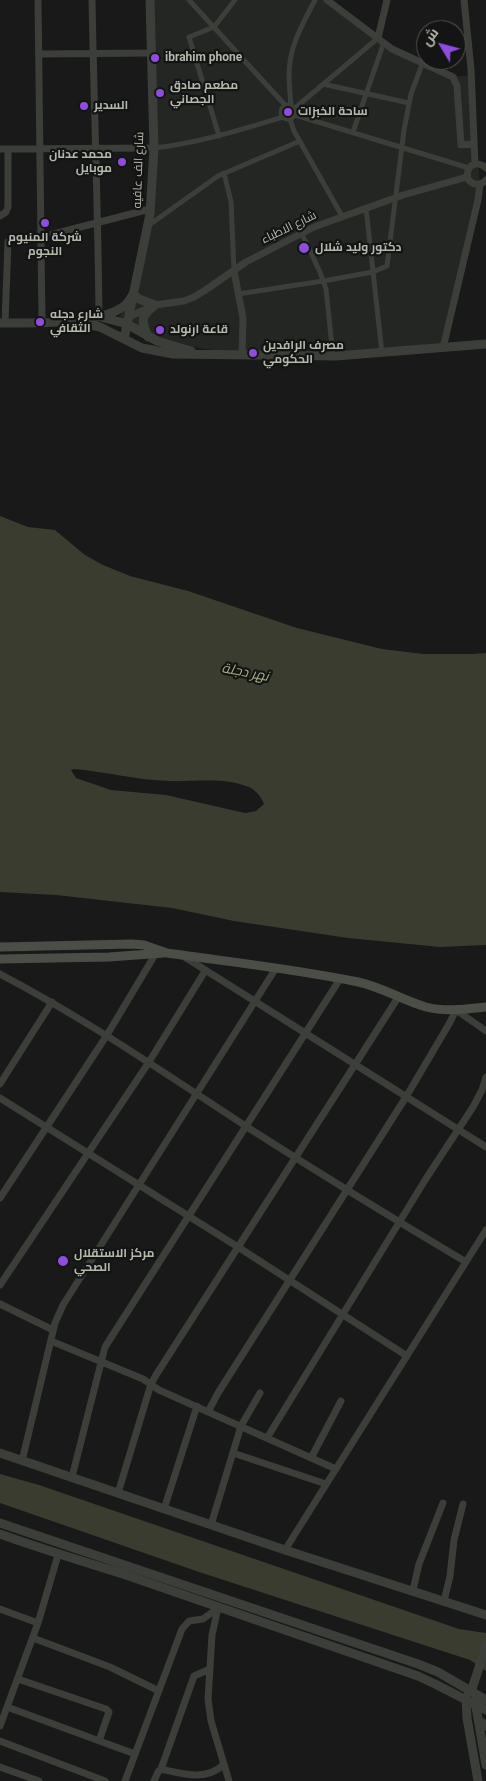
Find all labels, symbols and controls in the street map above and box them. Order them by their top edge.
north arrow [416,20,466,70]
text: ش [418,25,442,49]
place label: ibrahim phone [165,51,242,65]
marker: ibrahim phone [149,52,161,64]
place label: مطعم صادق الجصاني [170,79,238,107]
marker: مطعم صادق الجصاني [154,87,166,99]
place label: السدير [94,99,128,113]
marker: السدير [78,100,90,112]
place label: ساحة الخبزات [298,105,368,119]
marker: ساحة الخبزات [282,106,294,118]
street label: شارع الف عافيه [130,131,148,209]
place label: محمد عدنان موبايل [49,148,112,176]
marker: محمد عدنان موبايل [116,156,128,168]
street label: شارع الاطباء [259,208,319,248]
marker: شركة المنيوم النجوم [39,217,51,229]
place label: شركة المنيوم النجوم [8,231,82,259]
marker: دكتور وليد شلال [297,241,311,255]
place label: دكتور وليد شلال [315,241,402,255]
place label: شارع دجله الثقافي [50,308,103,336]
marker: شارع دجله الثقافي [34,316,46,328]
place label: قاعة ارنولد [170,323,228,337]
marker: قاعة ارنولد [154,324,166,336]
place label: مصرف الرافدين الحكومي [263,339,344,367]
marker: مصرف الرافدين الحكومي [247,347,259,359]
water label: نهر دجلة [220,660,270,686]
place label: مركز الاستقلال الصحي [74,1247,155,1275]
marker: مركز الاستقلال الصحي [56,1254,70,1268]

